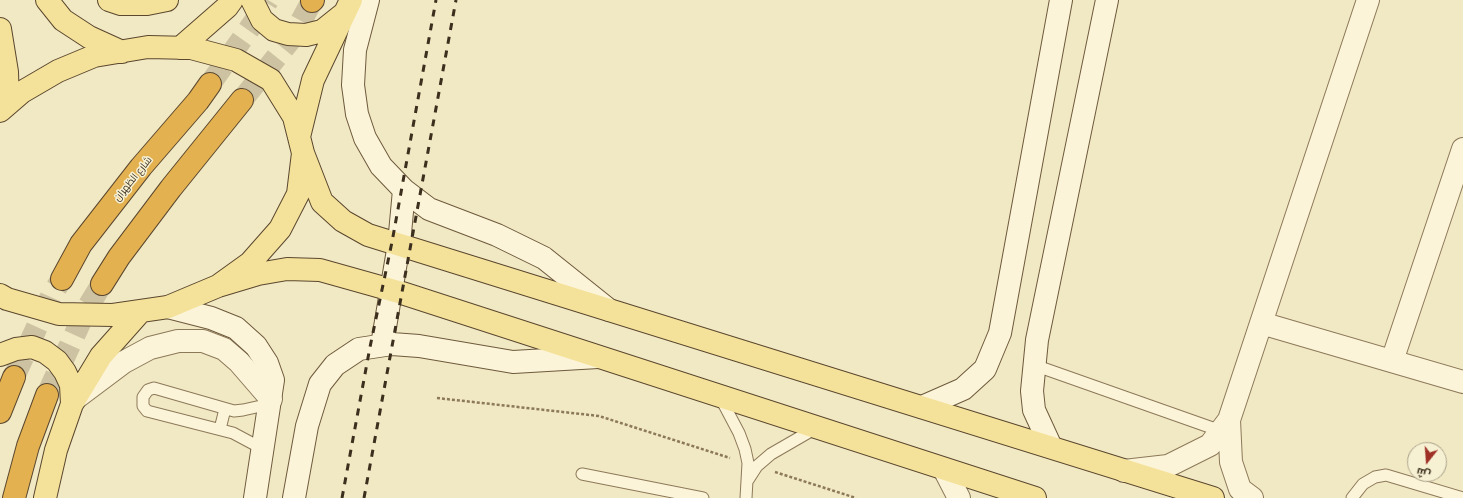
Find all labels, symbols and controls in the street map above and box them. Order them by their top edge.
street label: شارع الظهران [111,154,155,204]
north arrow [1407,442,1447,482]
text: ش [1415,465,1432,481]

